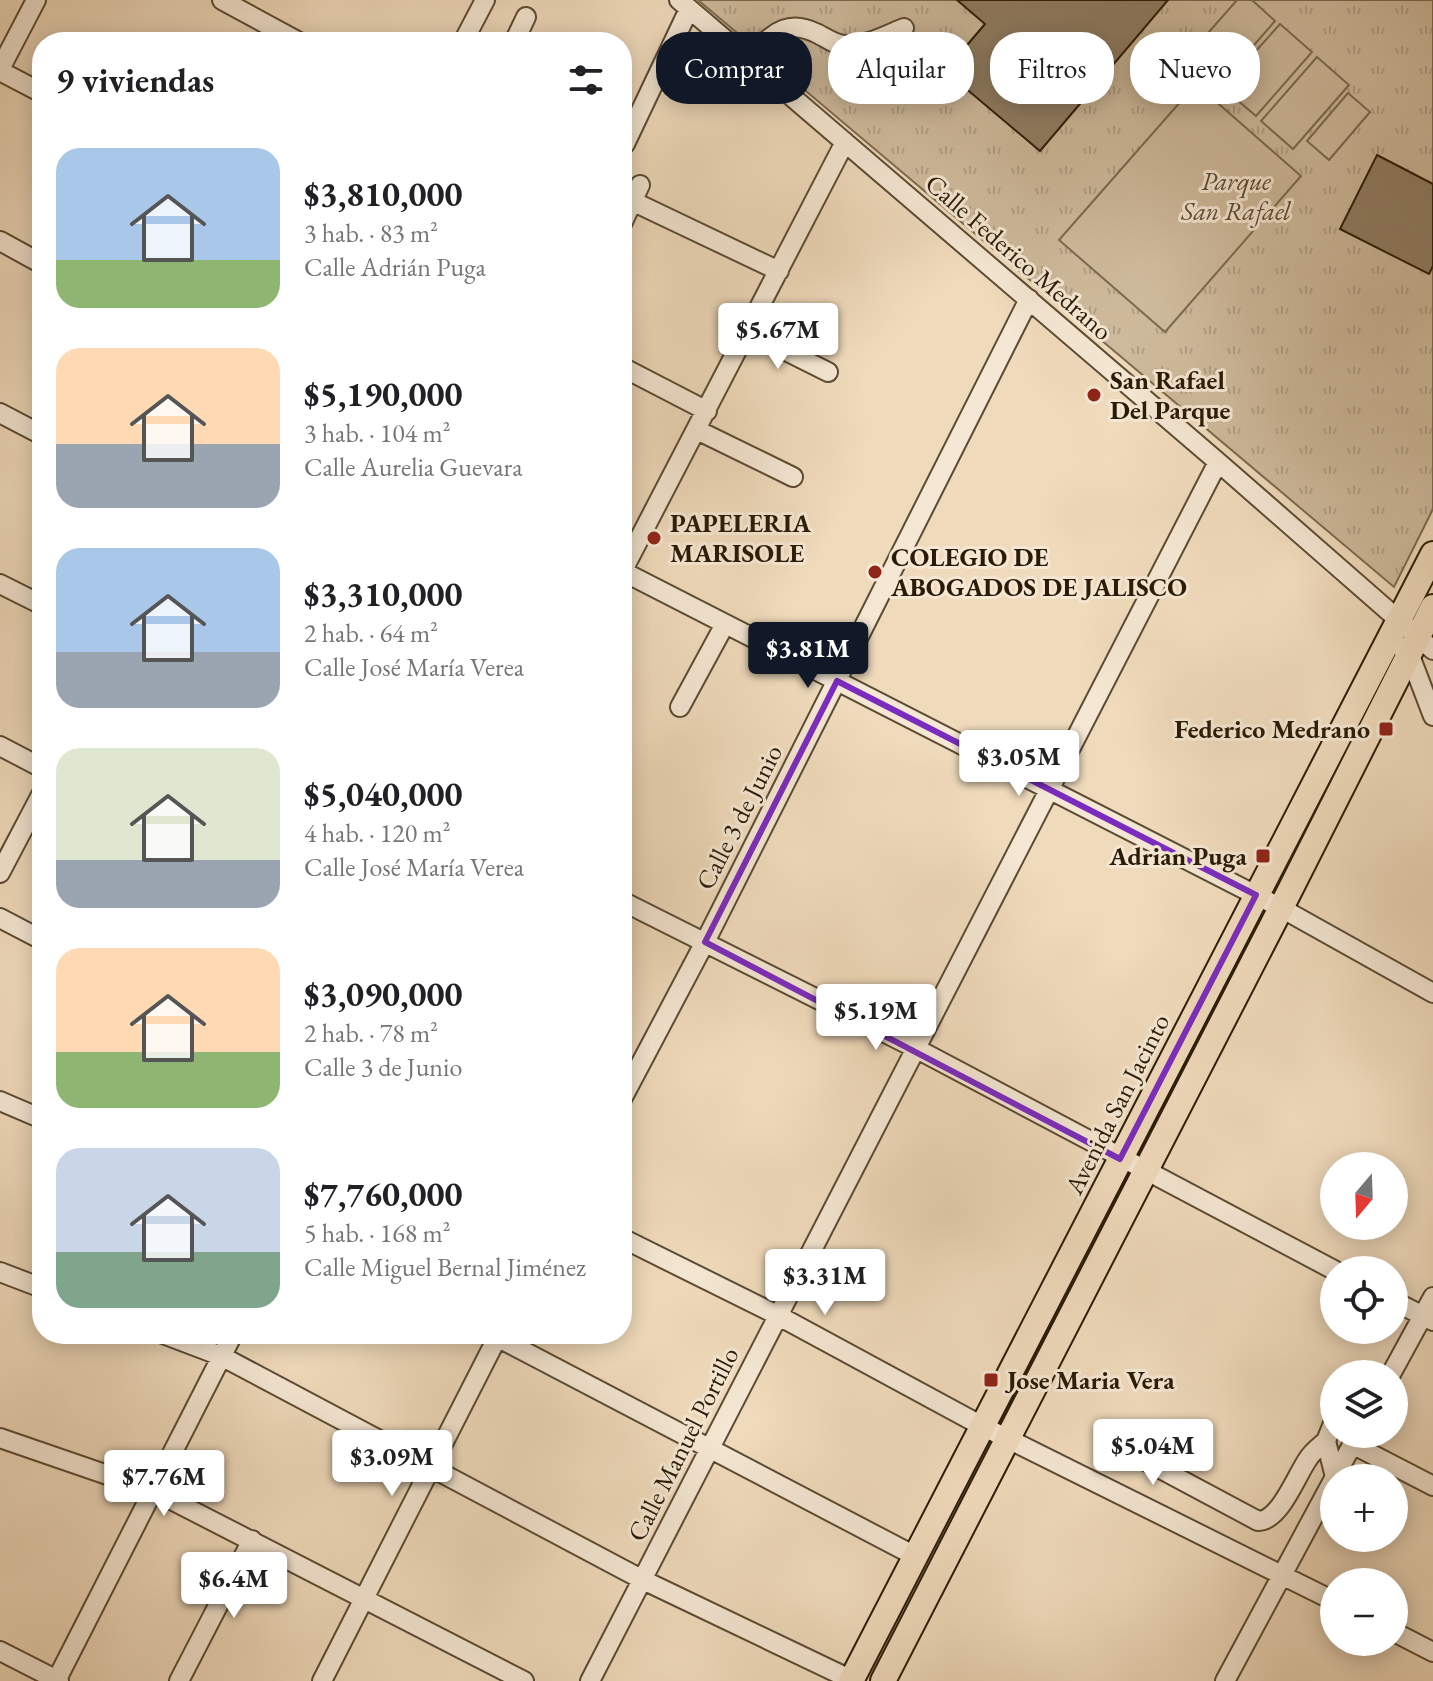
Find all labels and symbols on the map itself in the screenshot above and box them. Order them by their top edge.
park label: Parque San Rafael [1180,164,1291,228]
street label: Calle Federico Medrano [918,166,1120,348]
pin: $5.67M [713,303,843,371]
place label: San Rafael Del Parque [1110,363,1231,427]
marker: San Rafael Del Parque [1085,386,1103,404]
place label: PAPELERIA MARISOLE [670,506,811,570]
marker: PAPELERIA MARISOLE [645,529,663,547]
place label: COLEGIO DE ABOGADOS DE JALISCO [890,540,1187,604]
marker: COLEGIO DE ABOGADOS DE JALISCO [866,563,884,581]
pin: $3.81M [743,622,873,690]
place label: Federico Medrano [1174,712,1370,746]
marker: Federico Medrano [1377,720,1395,738]
pin: $3.05M [954,730,1084,798]
street label: Calle 3 de Junio [688,739,790,895]
place label: Adrian Puga [1108,839,1248,873]
marker: Adrian Puga [1254,847,1272,865]
pin: $5.19M [811,984,941,1052]
street label: Avenida San Jacinto [1056,1008,1177,1201]
north arrow [1320,1152,1408,1240]
pin: $3.31M [760,1249,890,1317]
street label: Calle Manuel Portillo [619,1341,747,1547]
place label: Jose Maria Vera [1004,1363,1175,1397]
marker: Jose Maria Vera [982,1371,1000,1389]
pin: $5.04M [1088,1419,1218,1487]
pin: $3.09M [327,1430,457,1498]
pin: $7.76M [99,1450,229,1518]
pin: $6.4M [178,1552,290,1620]

